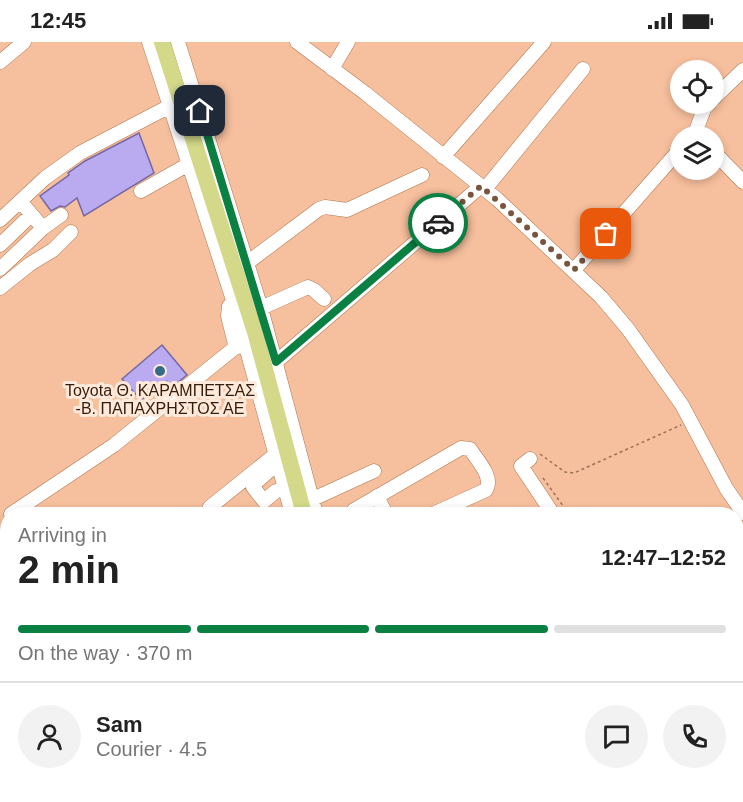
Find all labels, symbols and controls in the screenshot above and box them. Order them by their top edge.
text: 12:45 [30,8,86,33]
map controls [670,60,724,180]
button: locate [670,60,724,114]
pin [174,85,225,136]
icon: home [183,94,216,127]
button: layers [670,126,724,180]
courier [408,193,468,253]
icon: car [422,207,455,240]
pin [580,208,631,259]
icon: bag [589,217,622,250]
marker: Toyota Θ. ΚΑΡΑΜΠΕΤΣΑΣ -Β. ΠΑΠΑΧΡΗΣΤΟΣ ΑΕ [153,364,167,378]
place label: Toyota Θ. ΚΑΡΑΜΠΕΤΣΑΣ -Β. ΠΑΠΑΧΡΗΣΤΟΣ ΑΕ [65,382,255,417]
text: Arriving in [18,524,107,546]
text: 12:47–12:52 [601,545,726,570]
text: 2 min [18,548,120,591]
text: On the way · 370 m [18,642,193,664]
button: person [18,705,81,768]
button: chat [585,705,648,768]
button: phone [663,705,726,768]
text: Sam [96,712,142,737]
text: Courier · 4.5 [96,738,207,760]

